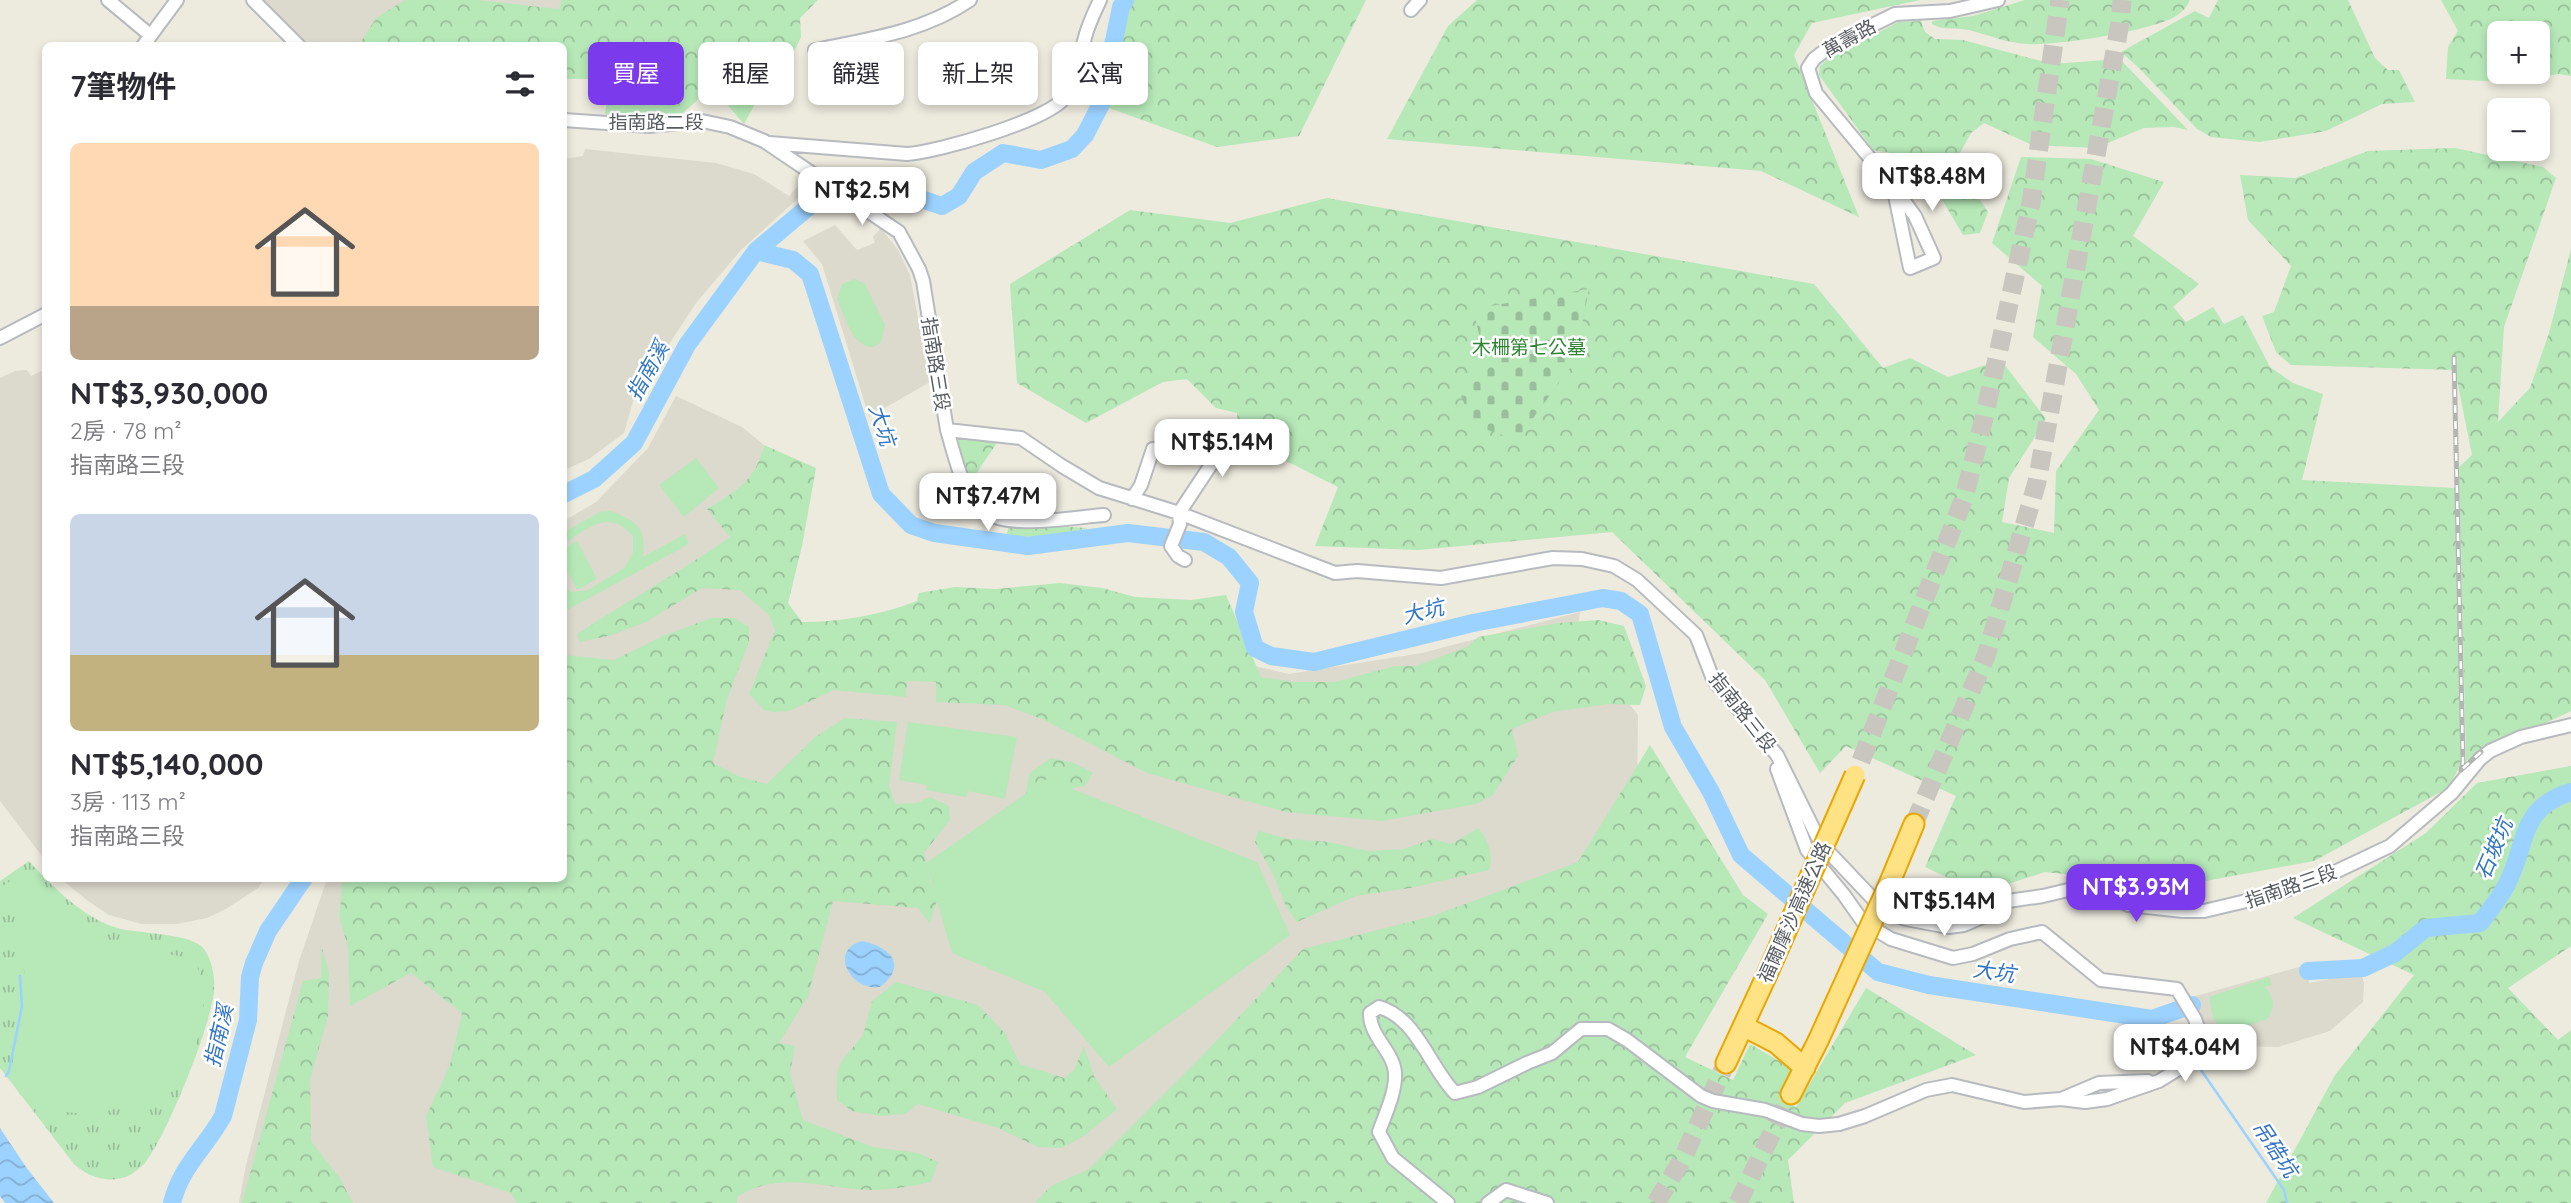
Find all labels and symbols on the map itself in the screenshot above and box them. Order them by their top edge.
street label: 萬壽路 [1818,14,1880,62]
street label: 指南路二段 [608,110,704,134]
pin: NT$8.48M [1860,154,2004,213]
pin: NT$2.5M [797,168,927,227]
street label: 指南路三段 [917,315,955,413]
water label: 指南溪 [620,334,675,404]
park label: 木柵第七公墓 [1472,335,1586,359]
water label: 大坑 [864,401,903,452]
pin: NT$5.14M [1150,420,1294,479]
pin: NT$7.47M [916,474,1060,533]
water label: 大坑 [1399,593,1449,629]
street label: 指南路三段 [1704,667,1782,757]
water label: 石坡坑 [2469,812,2519,883]
street label: 福爾摩沙高速公路 [1752,838,1836,986]
street label: 指南路三段 [2242,859,2340,913]
pin: NT$3.93M [2064,864,2208,924]
pin: NT$5.14M [1872,878,2016,938]
water label: 大坑 [1972,955,2020,987]
water label: 指南溪 [198,999,238,1069]
pin: NT$4.04M [2113,1024,2257,1084]
water label: 吊硞坑 [2247,1115,2306,1184]

